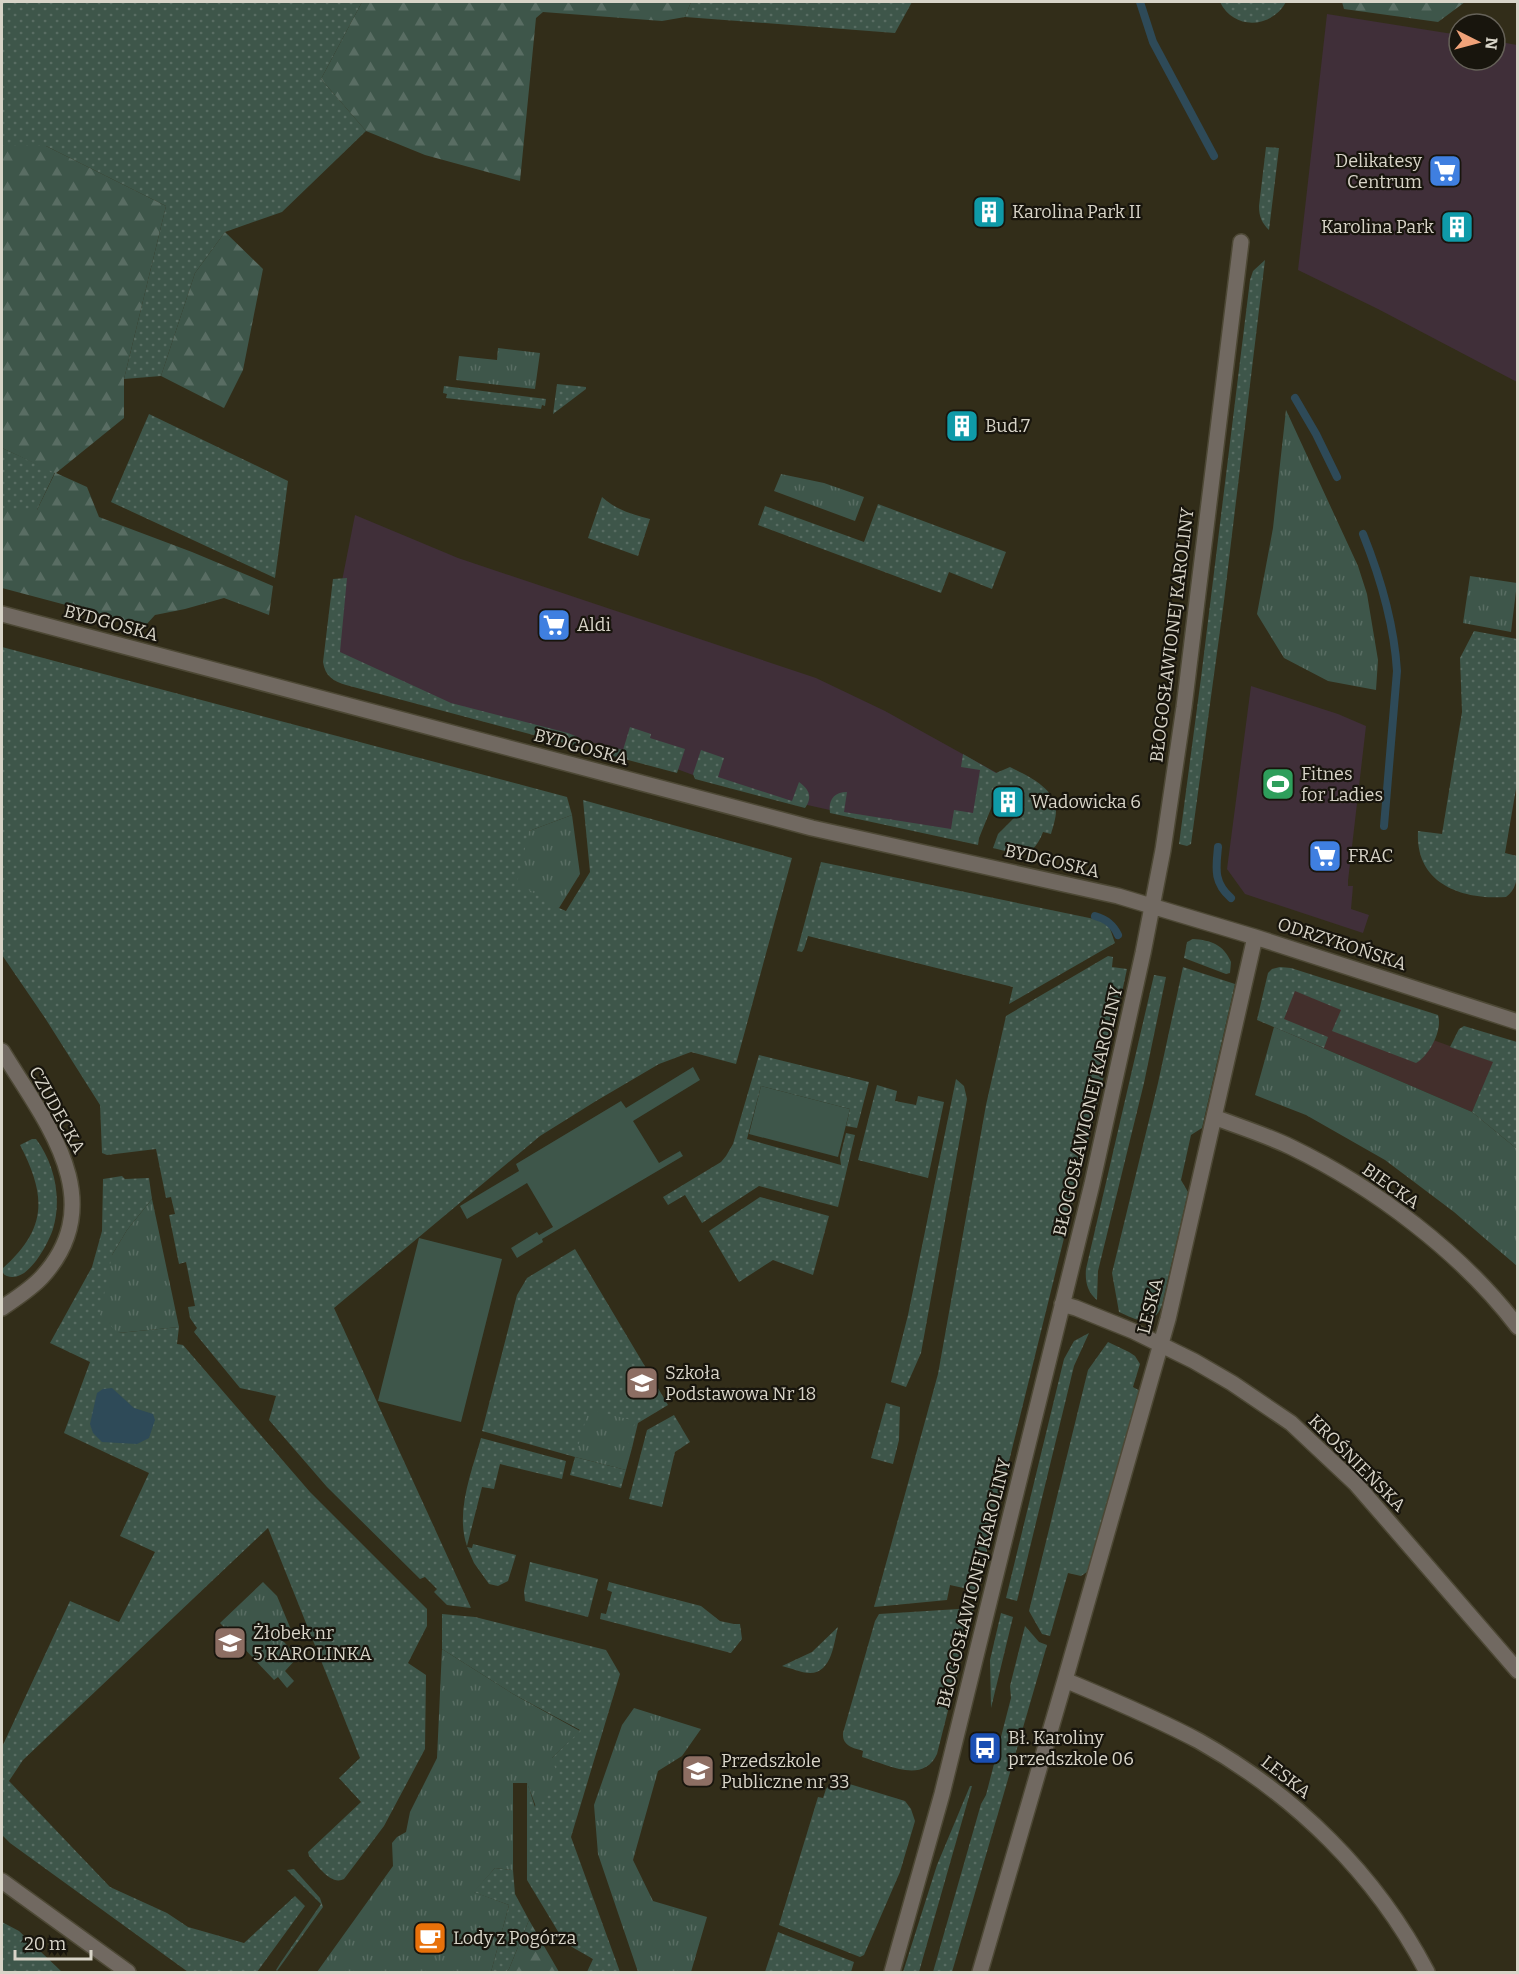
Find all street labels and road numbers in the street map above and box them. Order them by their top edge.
street label: BŁOGOSŁAWIONEJ KAROLINY [1145,506,1199,764]
street label: BYDGOSKA [61,600,161,646]
street label: BYDGOSKA [531,724,631,770]
street label: BYDGOSKA [1002,839,1102,883]
street label: ODRZYKOŃSKA [1275,912,1410,975]
street label: BŁOGOSŁAWIONEJ KAROLINY [1048,983,1128,1238]
street label: CZUDECKA [24,1063,90,1158]
street label: BIECKA [1358,1158,1424,1214]
street label: LESKA [1132,1275,1168,1336]
street label: KROŚNIEŃSKA [1304,1409,1411,1517]
street label: BŁOGOSŁAWIONEJ KAROLINY [932,1456,1016,1710]
street label: LESKA [1257,1751,1315,1803]

